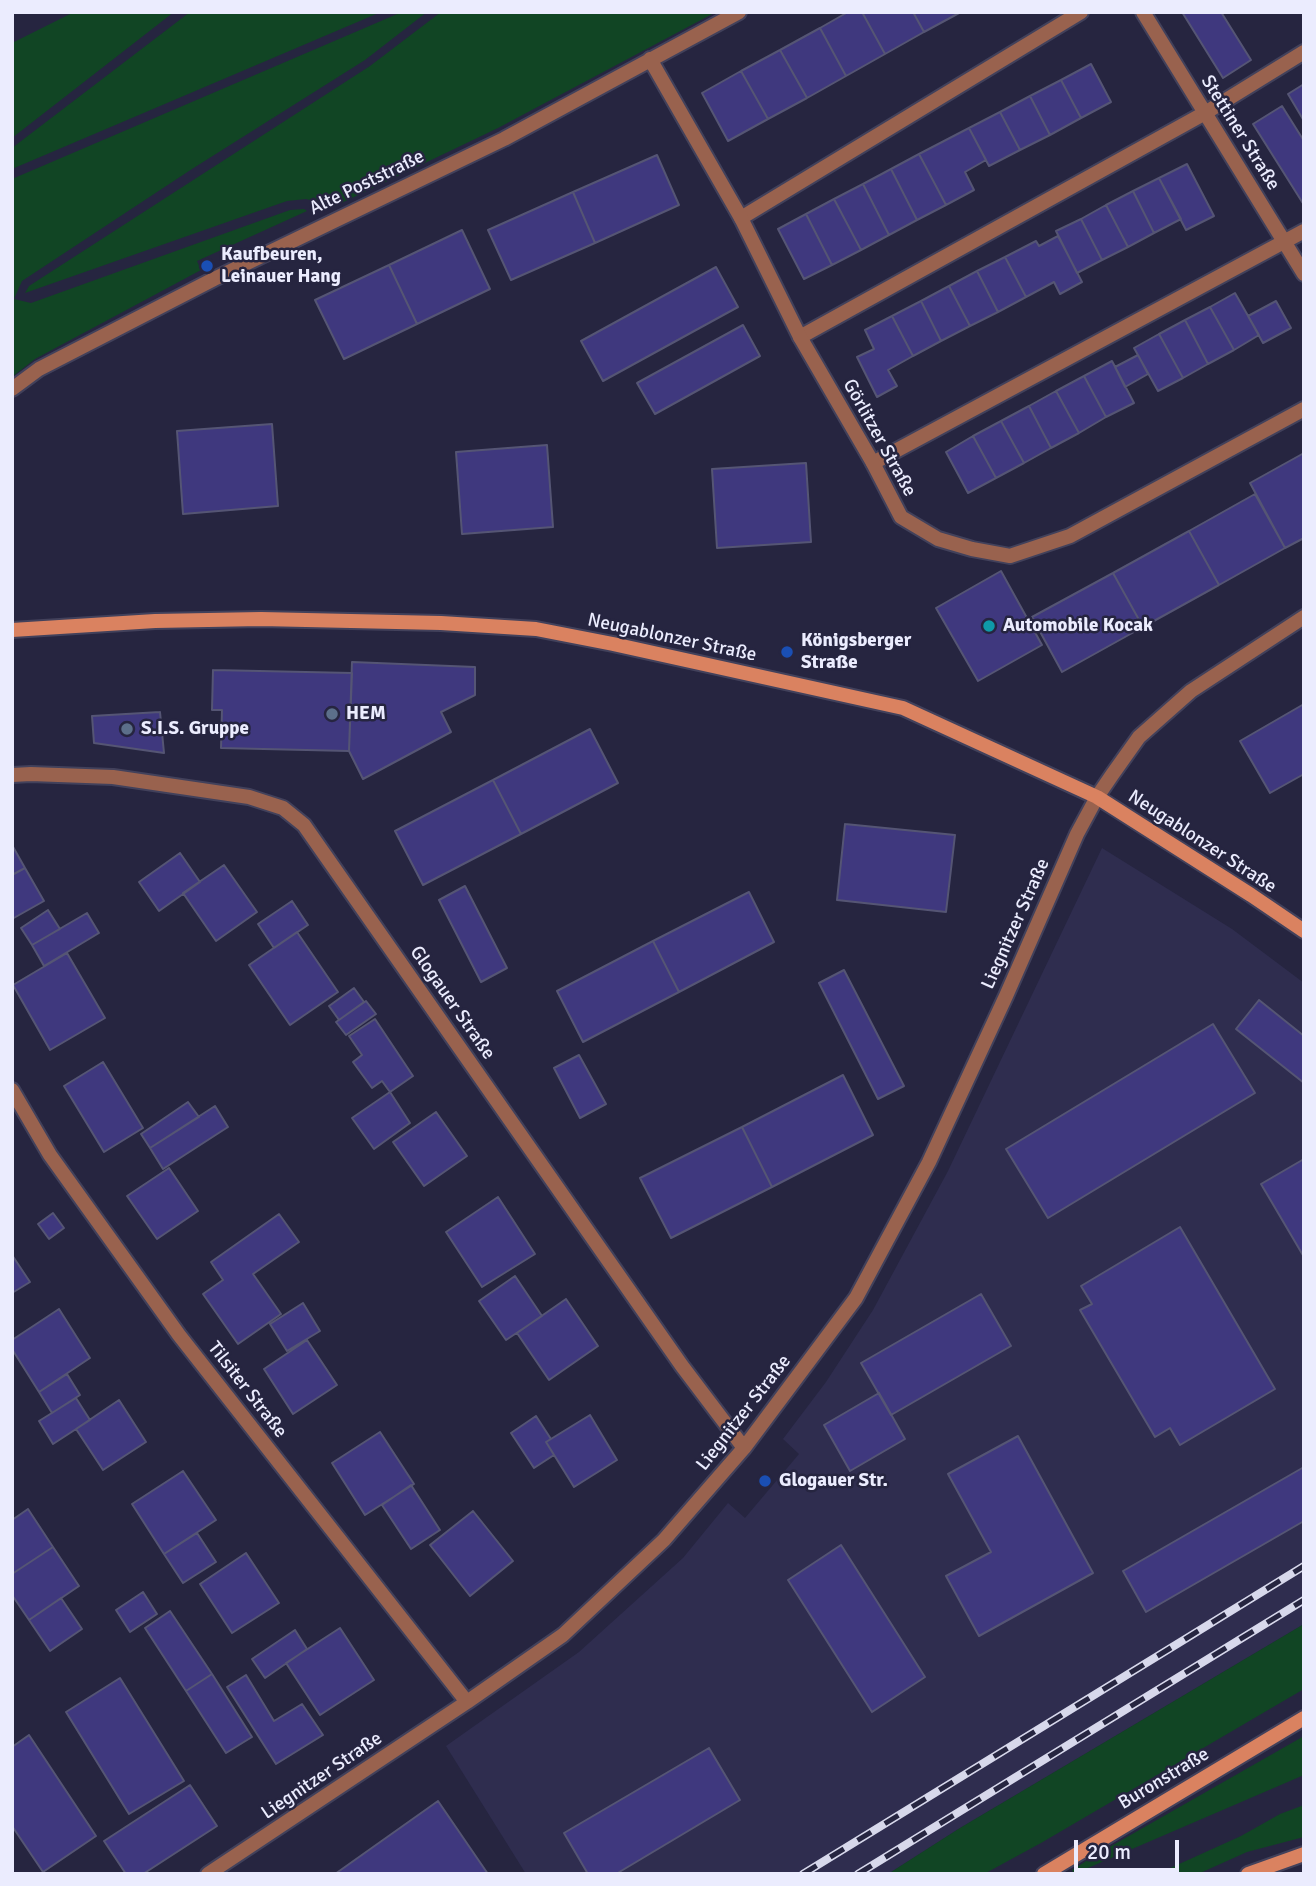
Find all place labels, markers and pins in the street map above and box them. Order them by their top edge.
place label: Kaufbeuren, Leinauer Hang [221,244,341,288]
marker: Kaufbeuren, Leinauer Hang [199,258,215,274]
place label: Automobile Kocak [1003,615,1153,637]
marker: Automobile Kocak [981,618,997,634]
place label: Königsberger Straße [801,630,911,674]
marker: Königsberger Straße [779,644,795,660]
place label: HEM [346,703,386,725]
marker: HEM [324,706,340,722]
place label: S.I.S. Gruppe [141,718,249,740]
marker: S.I.S. Gruppe [119,721,135,737]
place label: Glogauer Str. [779,1470,888,1492]
marker: Glogauer Str. [757,1473,773,1489]

